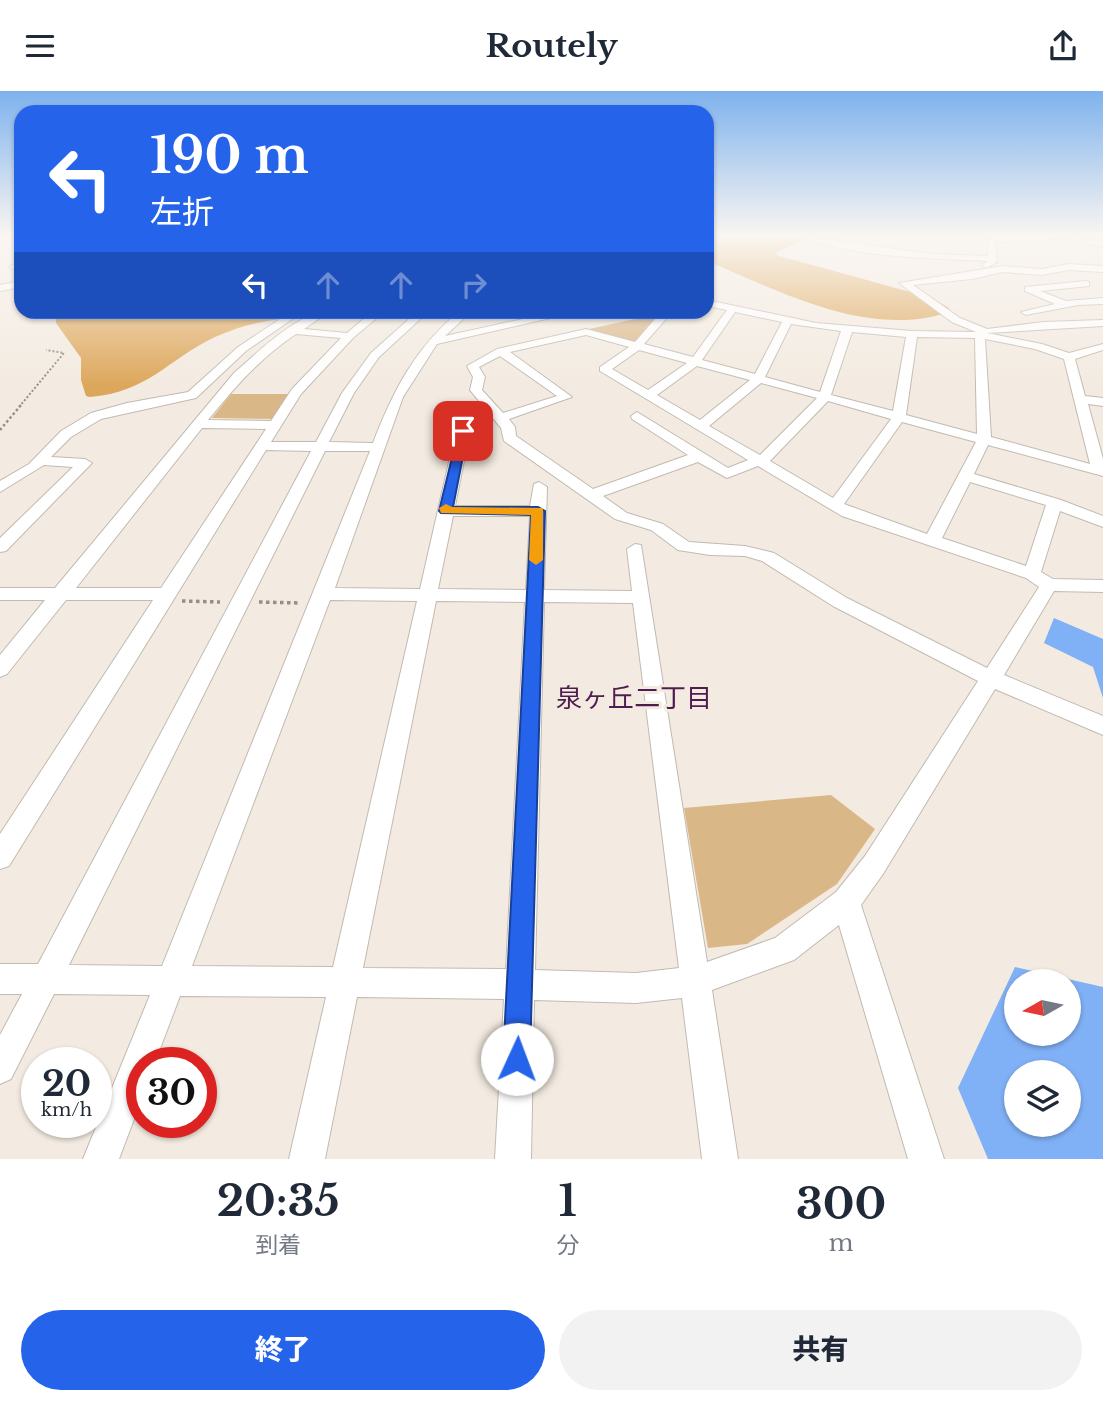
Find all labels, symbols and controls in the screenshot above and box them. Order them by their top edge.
text: Routely [485,26,618,66]
icon: menu [21,27,59,65]
icon: share [1044,27,1082,65]
text: 190 m [150,125,309,186]
icon: left [35,133,126,224]
text: 左折 [150,192,214,232]
icon: left [236,266,274,304]
icon: ahead [309,266,347,304]
icon: ahead [382,266,420,304]
icon: right [455,266,493,304]
pin [433,401,493,461]
icon: arrive [444,412,482,450]
district label: 泉ヶ丘二丁目 [556,682,712,714]
north arrow [1004,969,1082,1047]
map controls [1004,969,1081,1137]
position arrow [480,1022,554,1096]
speed limit sign: 30 [126,1047,217,1138]
button: layers [1004,1060,1081,1137]
text: 20 [42,1062,91,1105]
text: km/h [41,1099,92,1121]
text: 20:35 [217,1175,340,1227]
text: 1 [559,1175,577,1227]
text: 300 [796,1178,886,1230]
text: m [829,1229,853,1257]
text: 到着 [255,1231,301,1259]
text: 分 [556,1231,579,1259]
button: 終了 [21,1310,545,1390]
button: 共有 [559,1310,1082,1390]

